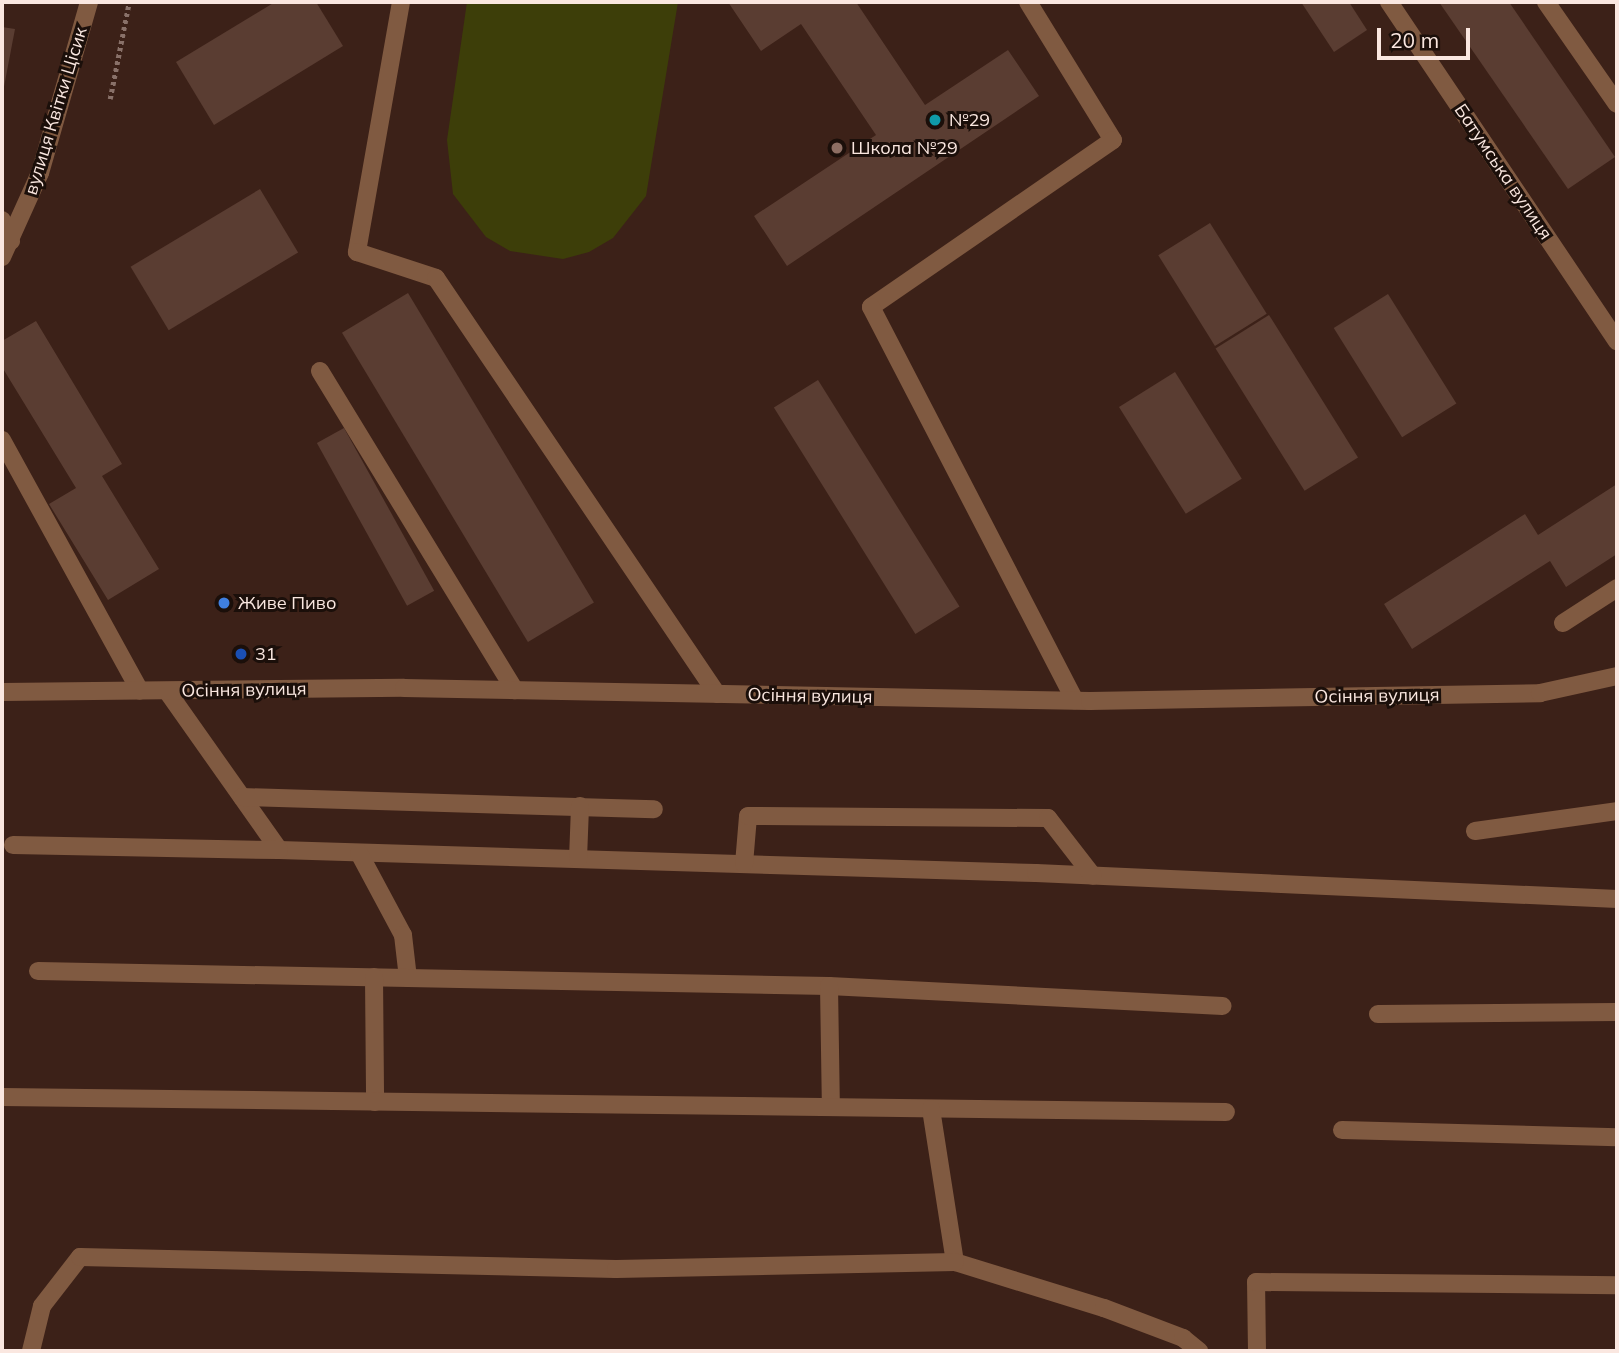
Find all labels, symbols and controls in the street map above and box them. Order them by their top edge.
scale bar [1381,14,1474,58]
street label: вулиця Квітки Цісик [20,25,92,197]
text: 20 m [1390,27,1439,53]
street label: Батумська вулиця [1450,100,1556,244]
place label: №29 [949,109,990,131]
marker: №29 [927,112,943,128]
place label: Школа №29 [851,137,958,159]
marker: Школа №29 [829,140,845,156]
place label: Живе Пиво [238,592,336,614]
marker: Живе Пиво [216,595,232,611]
place label: 31 [255,643,277,665]
marker: 31 [233,646,249,662]
street label: Осіння вулиця [181,678,307,702]
street label: Осіння вулиця [747,684,873,708]
street label: Осіння вулиця [1314,684,1440,708]

